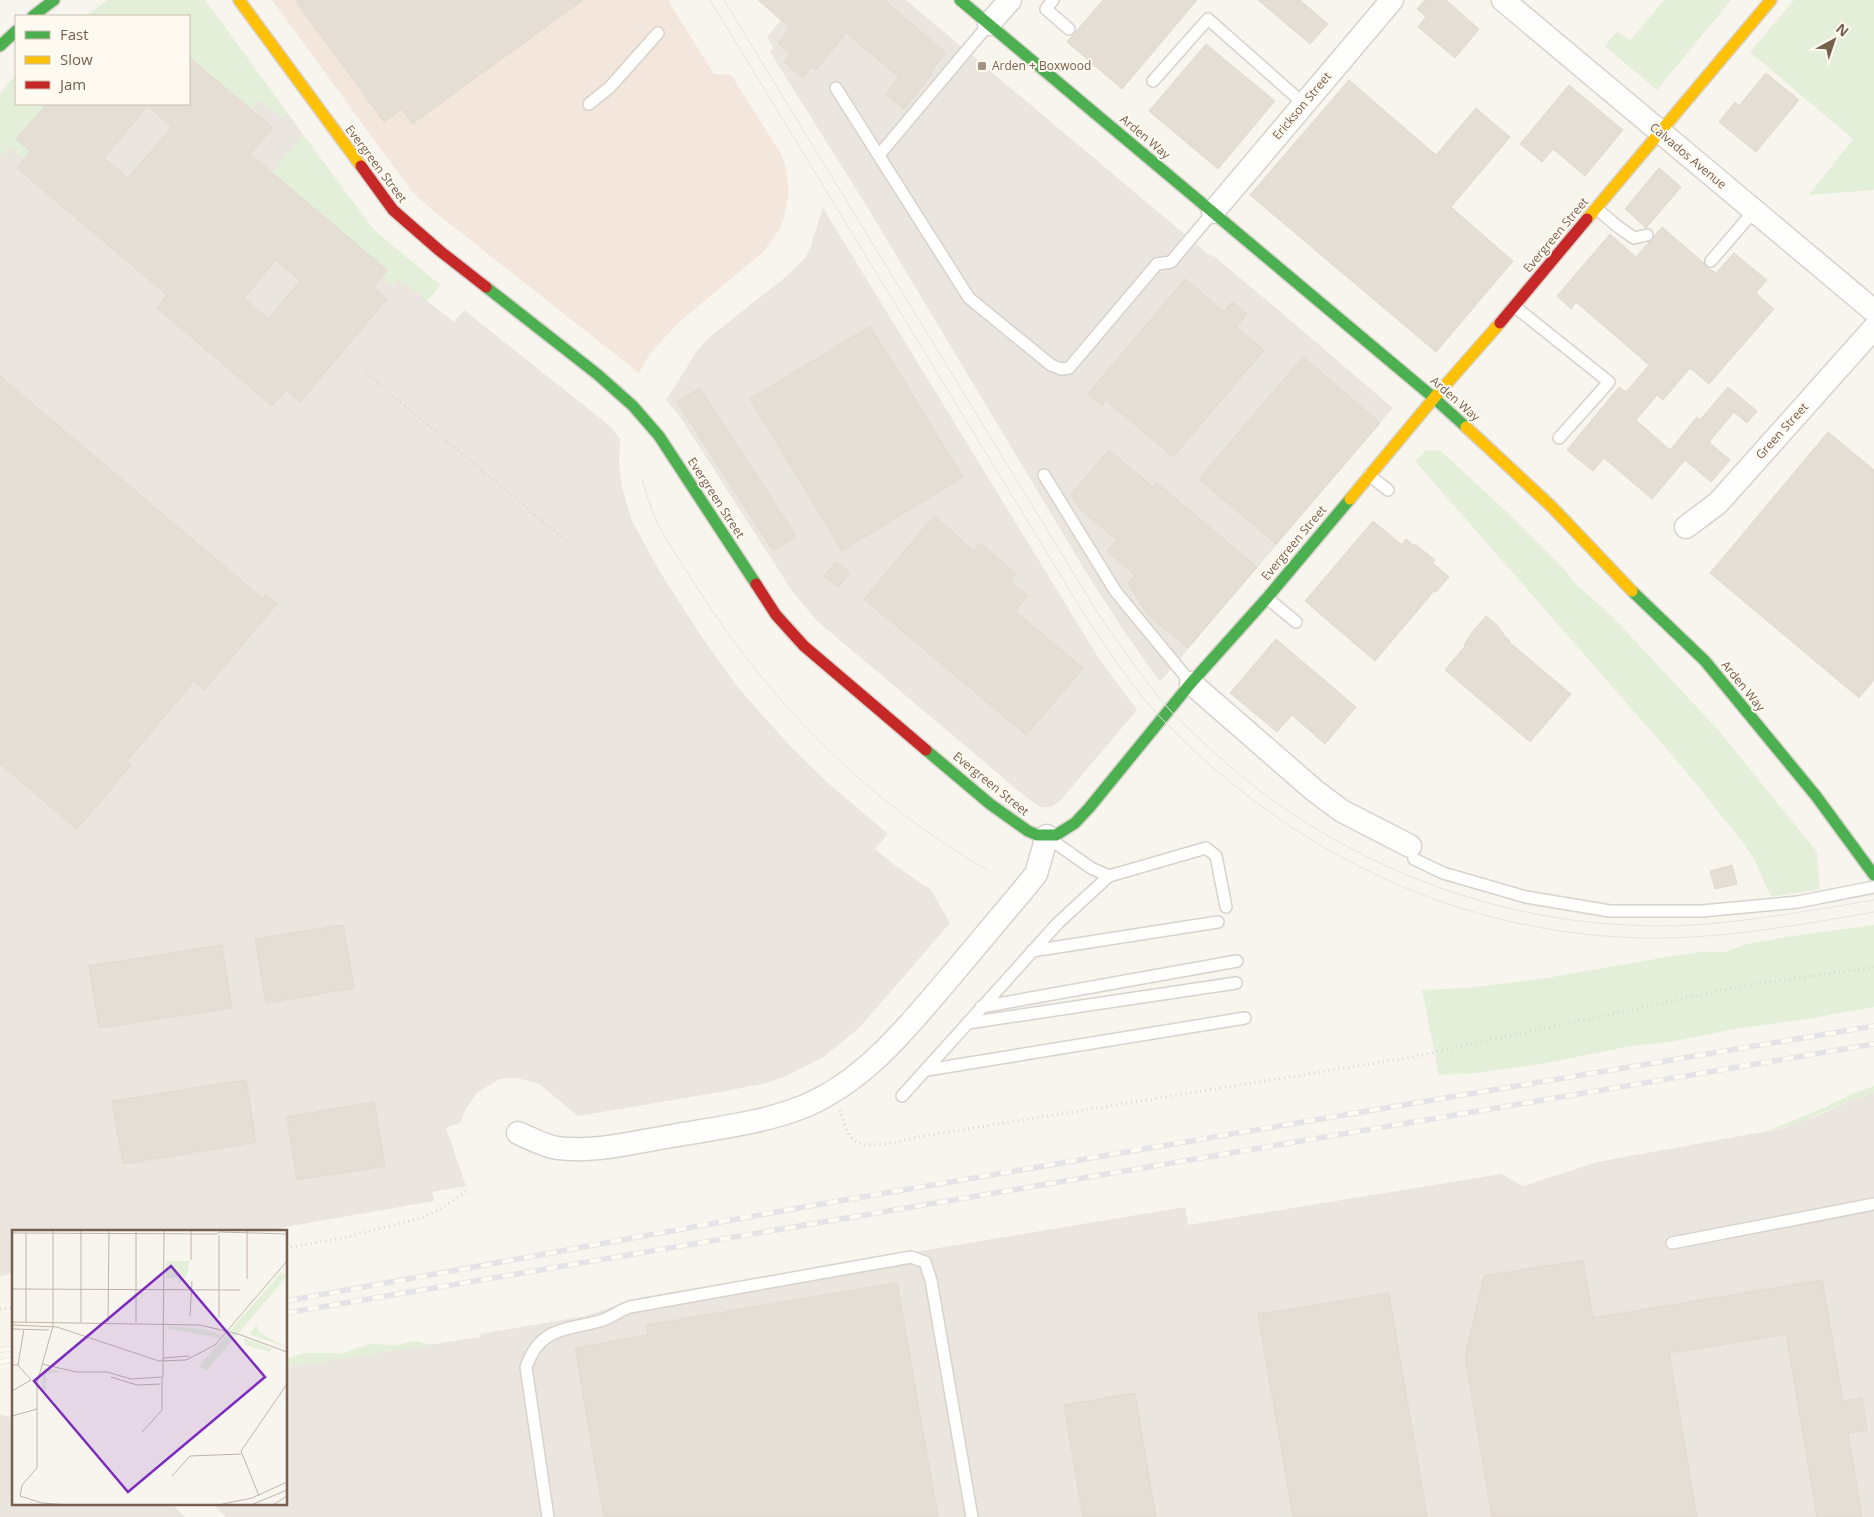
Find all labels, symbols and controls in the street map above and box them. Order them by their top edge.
legend [15,15,190,105]
north arrow [1809,15,1859,65]
text: N [1832,19,1853,41]
text: Fast [60,24,89,44]
text: Slow [60,49,93,69]
place label: Arden + Boxwood [992,57,1091,74]
marker: Arden + Boxwood [976,60,988,72]
street label: Erickson Street [1268,68,1335,143]
text: Jam [58,74,86,94]
street label: Arden Way [1117,111,1175,163]
street label: Calvados Avenue [1646,119,1730,193]
street label: Evergreen Street [342,121,411,206]
street label: Evergreen Street [1519,194,1592,276]
street label: Arden Way [1427,372,1485,426]
street label: Green Street [1752,399,1812,463]
street label: Evergreen Street [684,454,749,541]
street label: Evergreen Street [1257,502,1330,584]
street label: Arden Way [1718,657,1770,715]
street label: Evergreen Street [950,748,1033,820]
inset map [12,1230,288,1504]

